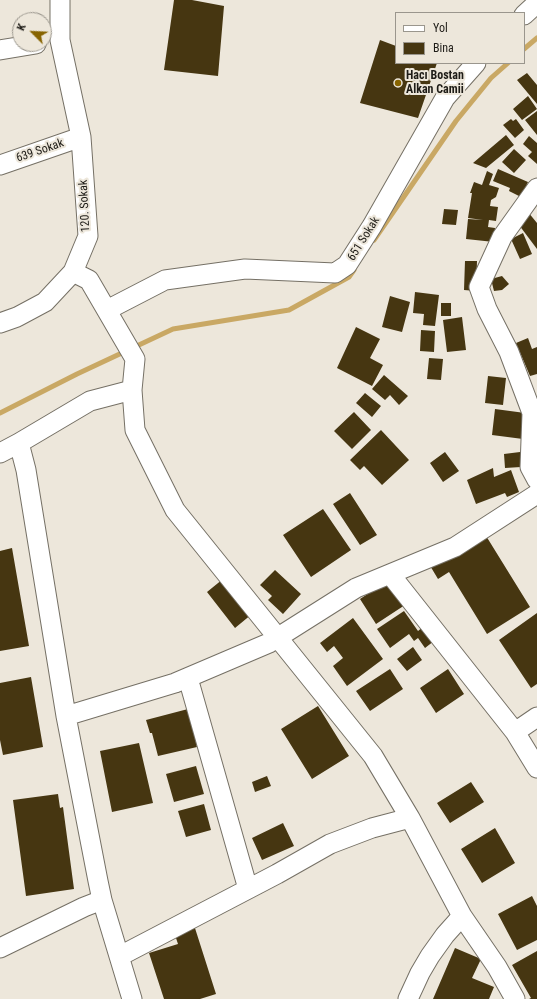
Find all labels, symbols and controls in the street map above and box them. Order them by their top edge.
north arrow [12,12,52,52]
legend [395,12,525,64]
text: Yol [433,21,448,35]
text: K [14,22,29,33]
text: Bina [433,41,454,55]
place label: Hacı Bostan Alkan Camii [406,69,464,97]
marker: Hacı Bostan Alkan Camii [393,78,403,88]
street label: 639 Sokak [14,136,66,166]
street label: 120. Sokak [76,179,94,233]
street label: 651 Sokak [345,214,383,264]

